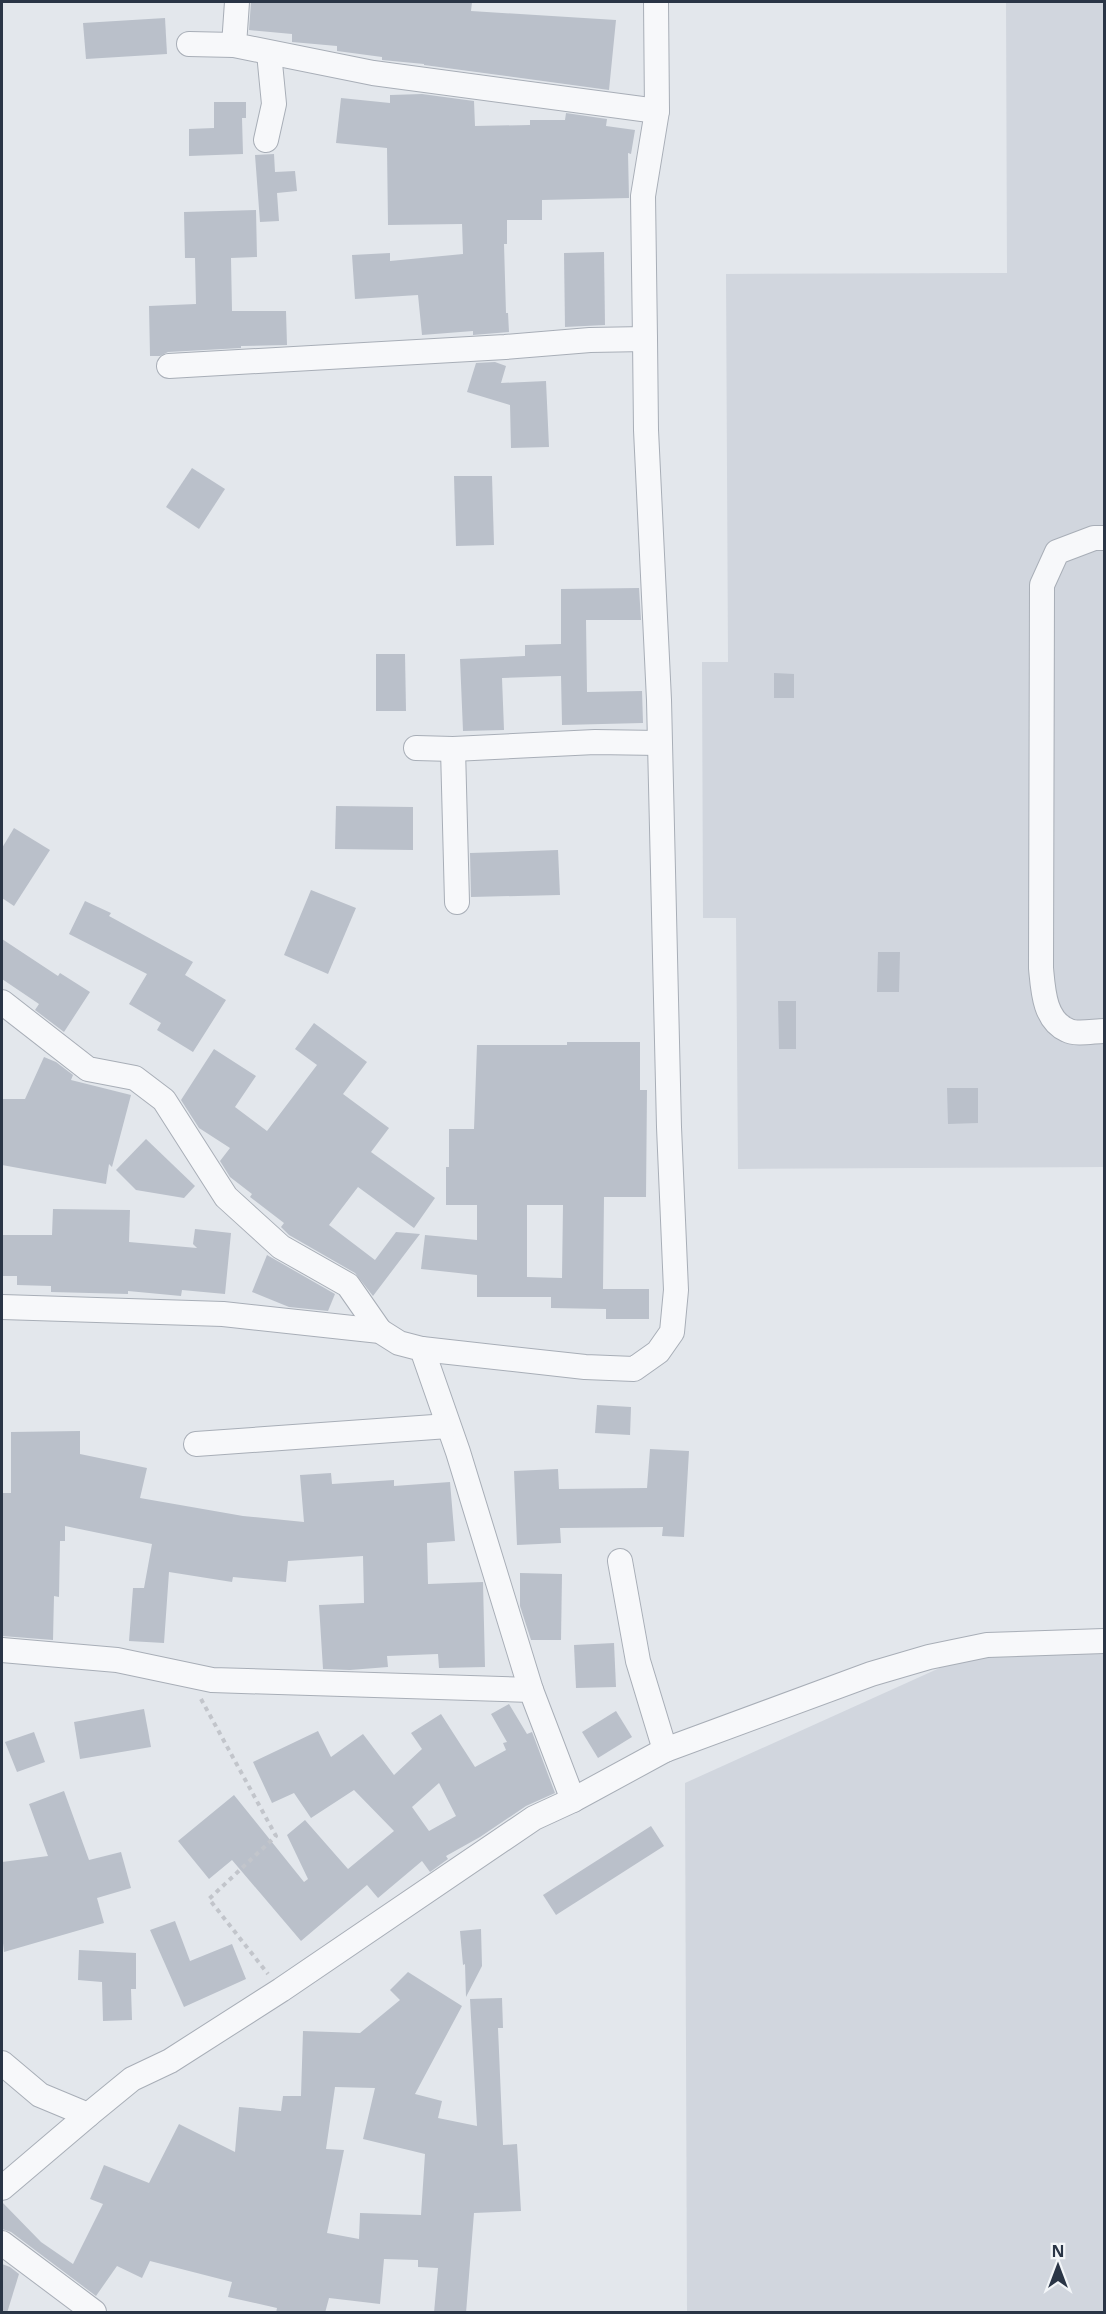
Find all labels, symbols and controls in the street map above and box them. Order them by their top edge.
north arrow [1028,2236,1088,2296]
text: N [1051,2240,1065,2262]

